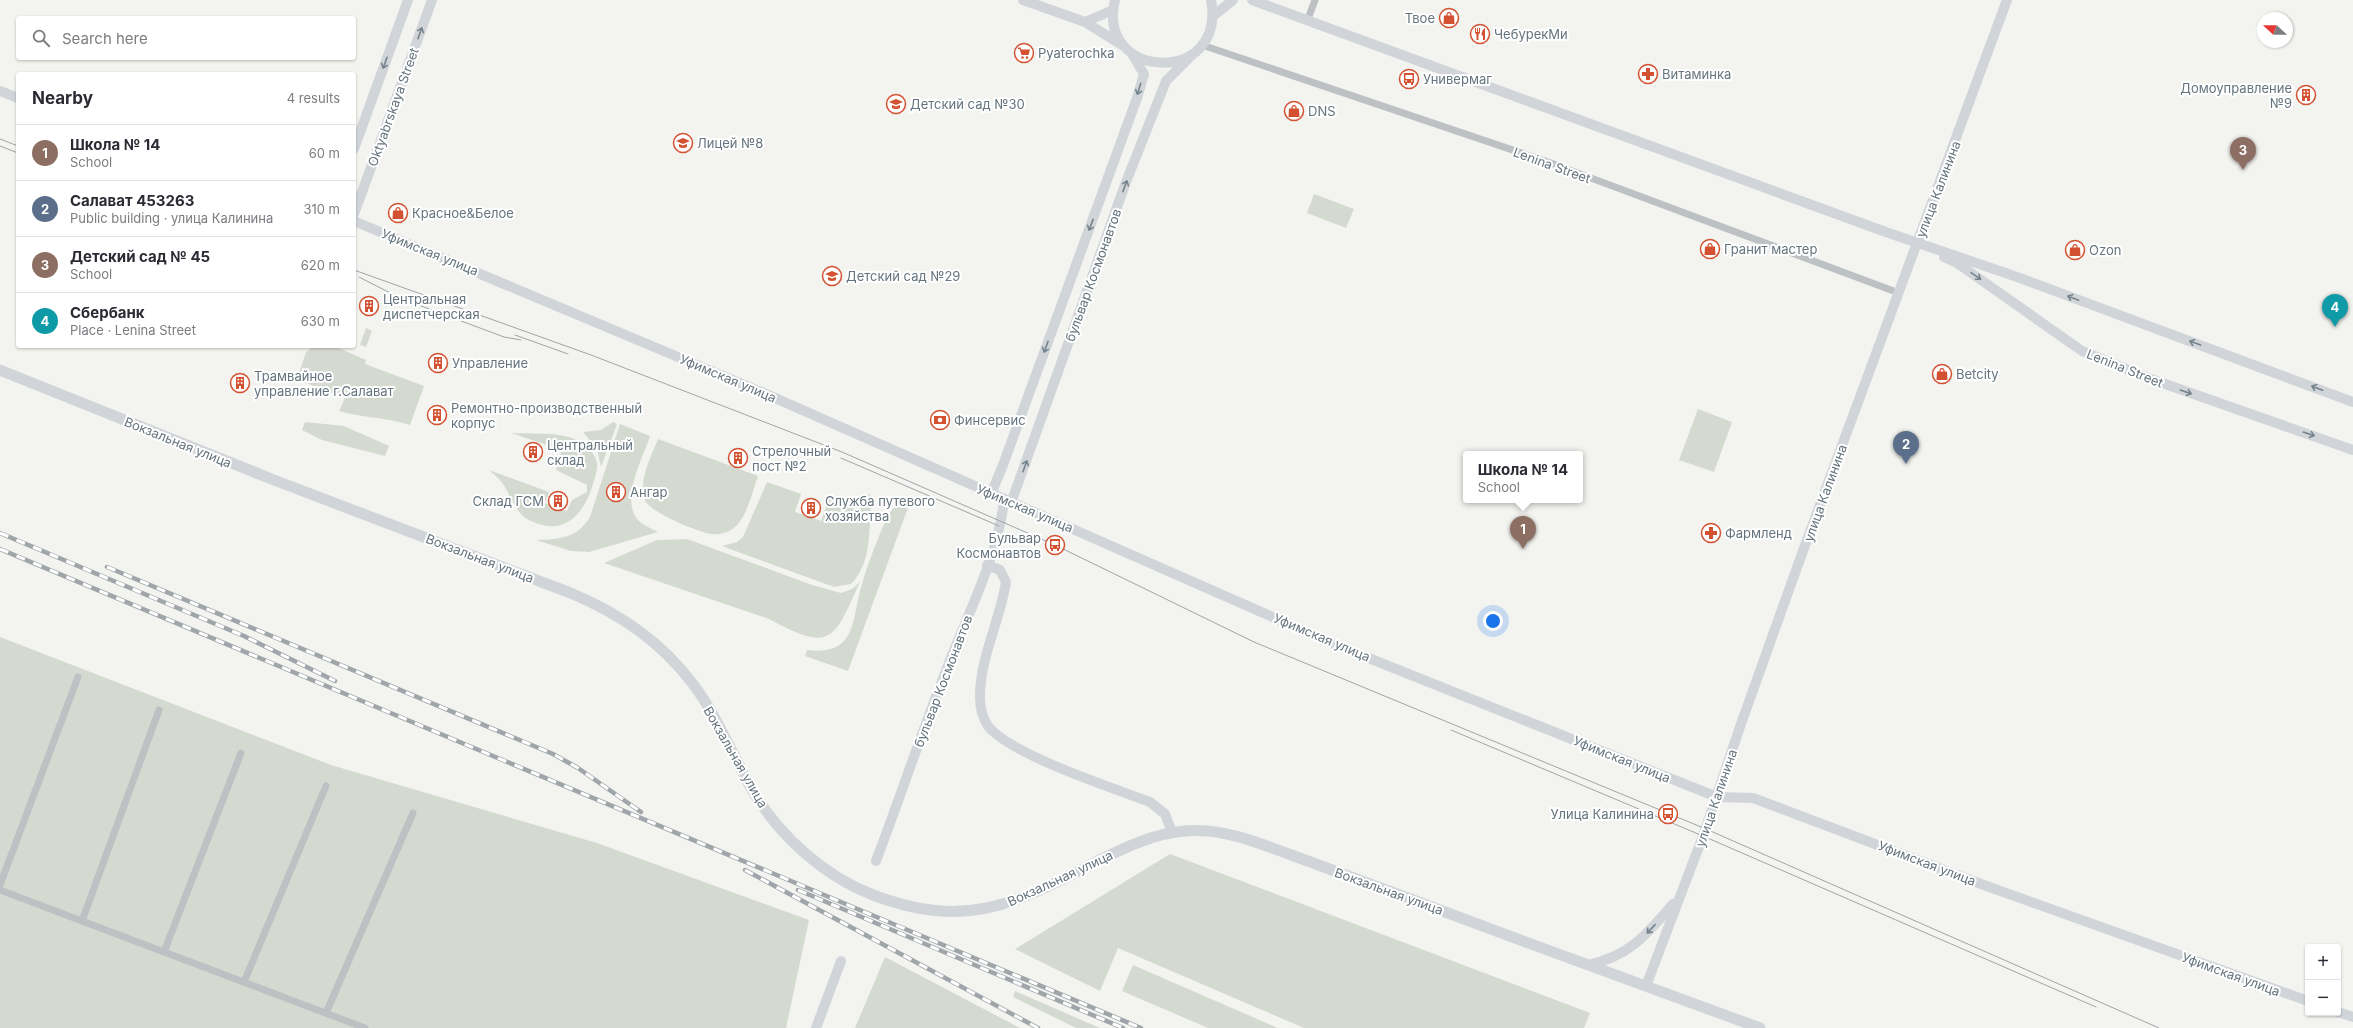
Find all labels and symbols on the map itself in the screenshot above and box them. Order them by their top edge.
shop icon: Твое [1438,7,1460,29]
place label: Твое [1405,10,1435,26]
north arrow [2257,12,2293,48]
restaurant icon: ЧебурекМи [1469,23,1491,45]
place label: ЧебурекМи [1494,26,1568,42]
one-way arrow [417,27,425,39]
supermarket icon: Pyaterochka [1013,42,1035,64]
place label: Pyaterochka [1038,45,1115,61]
street label: Oktyabrskaya Street [364,46,422,168]
one-way arrow [381,57,389,69]
pharmacy icon: Витаминка [1637,63,1659,85]
place label: Витаминка [1662,66,1731,82]
bus stop icon: Универмаг [1398,68,1420,90]
place label: Универмаг [1423,71,1492,87]
place label: Домоуправление №9 [2180,80,2292,111]
one-way arrow [1135,82,1142,95]
building icon: Домоуправление №9 [2295,84,2317,106]
school or university icon: Детский сад №30 [885,93,907,115]
place label: Детский сад №30 [910,96,1025,112]
shop icon: DNS [1283,100,1305,122]
place label: DNS [1308,103,1336,119]
school or university icon: Лицей №8 [672,132,694,154]
place label: Лицей №8 [697,135,763,151]
pin: 3 [2230,137,2256,170]
street label: улица Калинина [1912,138,1964,240]
street label: Lenina Street [1511,144,1593,186]
one-way arrow [1122,180,1130,192]
shop icon: Красное&Белое [387,202,409,224]
place label: Красное&Белое [412,205,514,221]
street label: бульвар Космонавтов [1062,206,1124,344]
one-way arrow [1086,218,1094,230]
street label: Уфимская улица [379,225,481,279]
shop icon: Гранит мастер [1699,238,1721,260]
shop icon: Ozon [2064,239,2086,261]
place label: Гранит мастер [1724,241,1817,257]
place label: Ozon [2089,242,2121,258]
school or university icon: Детский сад №29 [821,265,843,287]
place label: Детский сад №29 [846,268,960,284]
one-way arrow [1970,272,1981,280]
place label: Центральная диспетчерская [383,291,480,322]
one-way arrow [2067,293,2079,301]
pin: 4 [2322,294,2348,327]
building icon: Центральная диспетчерская [358,295,380,317]
one-way arrow [2188,339,2201,346]
one-way arrow [1042,340,1050,352]
street label: Lenina Street [2084,345,2166,391]
street label: Уфимская улица [677,350,779,406]
building icon: Управление [427,352,449,374]
place label: Управление [452,355,528,371]
shop icon: Betcity [1931,363,1953,385]
place label: Betcity [1956,366,1999,382]
place label: Трамвайное управление г.Салават [254,368,394,399]
building icon: Трамвайное управление г.Салават [229,372,251,394]
one-way arrow [2311,384,2323,392]
one-way arrow [2180,388,2192,396]
place label: Ремонтно-производственный корпус [451,400,642,431]
building icon: Ремонтно-производственный корпус [426,404,448,426]
bank icon: Финсервис [929,409,951,431]
place label: Финсервис [954,412,1026,428]
street label: Вокзальная улица [122,413,234,471]
pin: 2 [1893,431,1919,464]
one-way arrow [2303,431,2315,439]
place label: Центральный склад [547,437,633,468]
building icon: Центральный склад [522,441,544,463]
street label: улица Калинина [1800,442,1850,544]
place label: Стрелочный пост №2 [752,443,831,474]
building icon: Стрелочный пост №2 [727,447,749,469]
one-way arrow [1022,460,1029,473]
street label: Уфимская улица [974,480,1076,536]
building icon: Ангар [605,481,627,503]
place label: Ангар [630,484,668,500]
building icon: Склад ГСМ [547,490,569,512]
place label: Склад ГСМ [472,493,544,509]
place label: Служба путевого хозяйства [825,493,935,524]
building icon: Служба путевого хозяйства [800,497,822,519]
pin: 1 [1510,516,1536,549]
pharmacy icon: Фармленд [1700,522,1722,544]
place label: Фармленд [1725,525,1792,541]
street label: Вокзальная улица [424,530,536,586]
place label: Бульвар Космонавтов [956,530,1041,561]
bus stop icon: Бульвар Космонавтов [1044,534,1066,556]
street label: Уфимская улица [1271,609,1373,665]
your location [1483,611,1503,631]
street label: бульвар Космонавтов [910,613,976,749]
street label: Вокзальная улица [700,704,772,810]
street label: Уфимская улица [1571,732,1673,786]
street label: улица Калинина [1692,747,1740,849]
bus stop icon: Улица Калинина [1657,803,1679,825]
place label: Улица Калинина [1550,806,1654,822]
street label: Уфимская улица [1876,837,1978,889]
street label: Вокзальная улица [1005,847,1115,909]
street label: Вокзальная улица [1333,864,1445,918]
one-way arrow [1647,923,1656,933]
street label: Уфимская улица [2180,949,2282,999]

